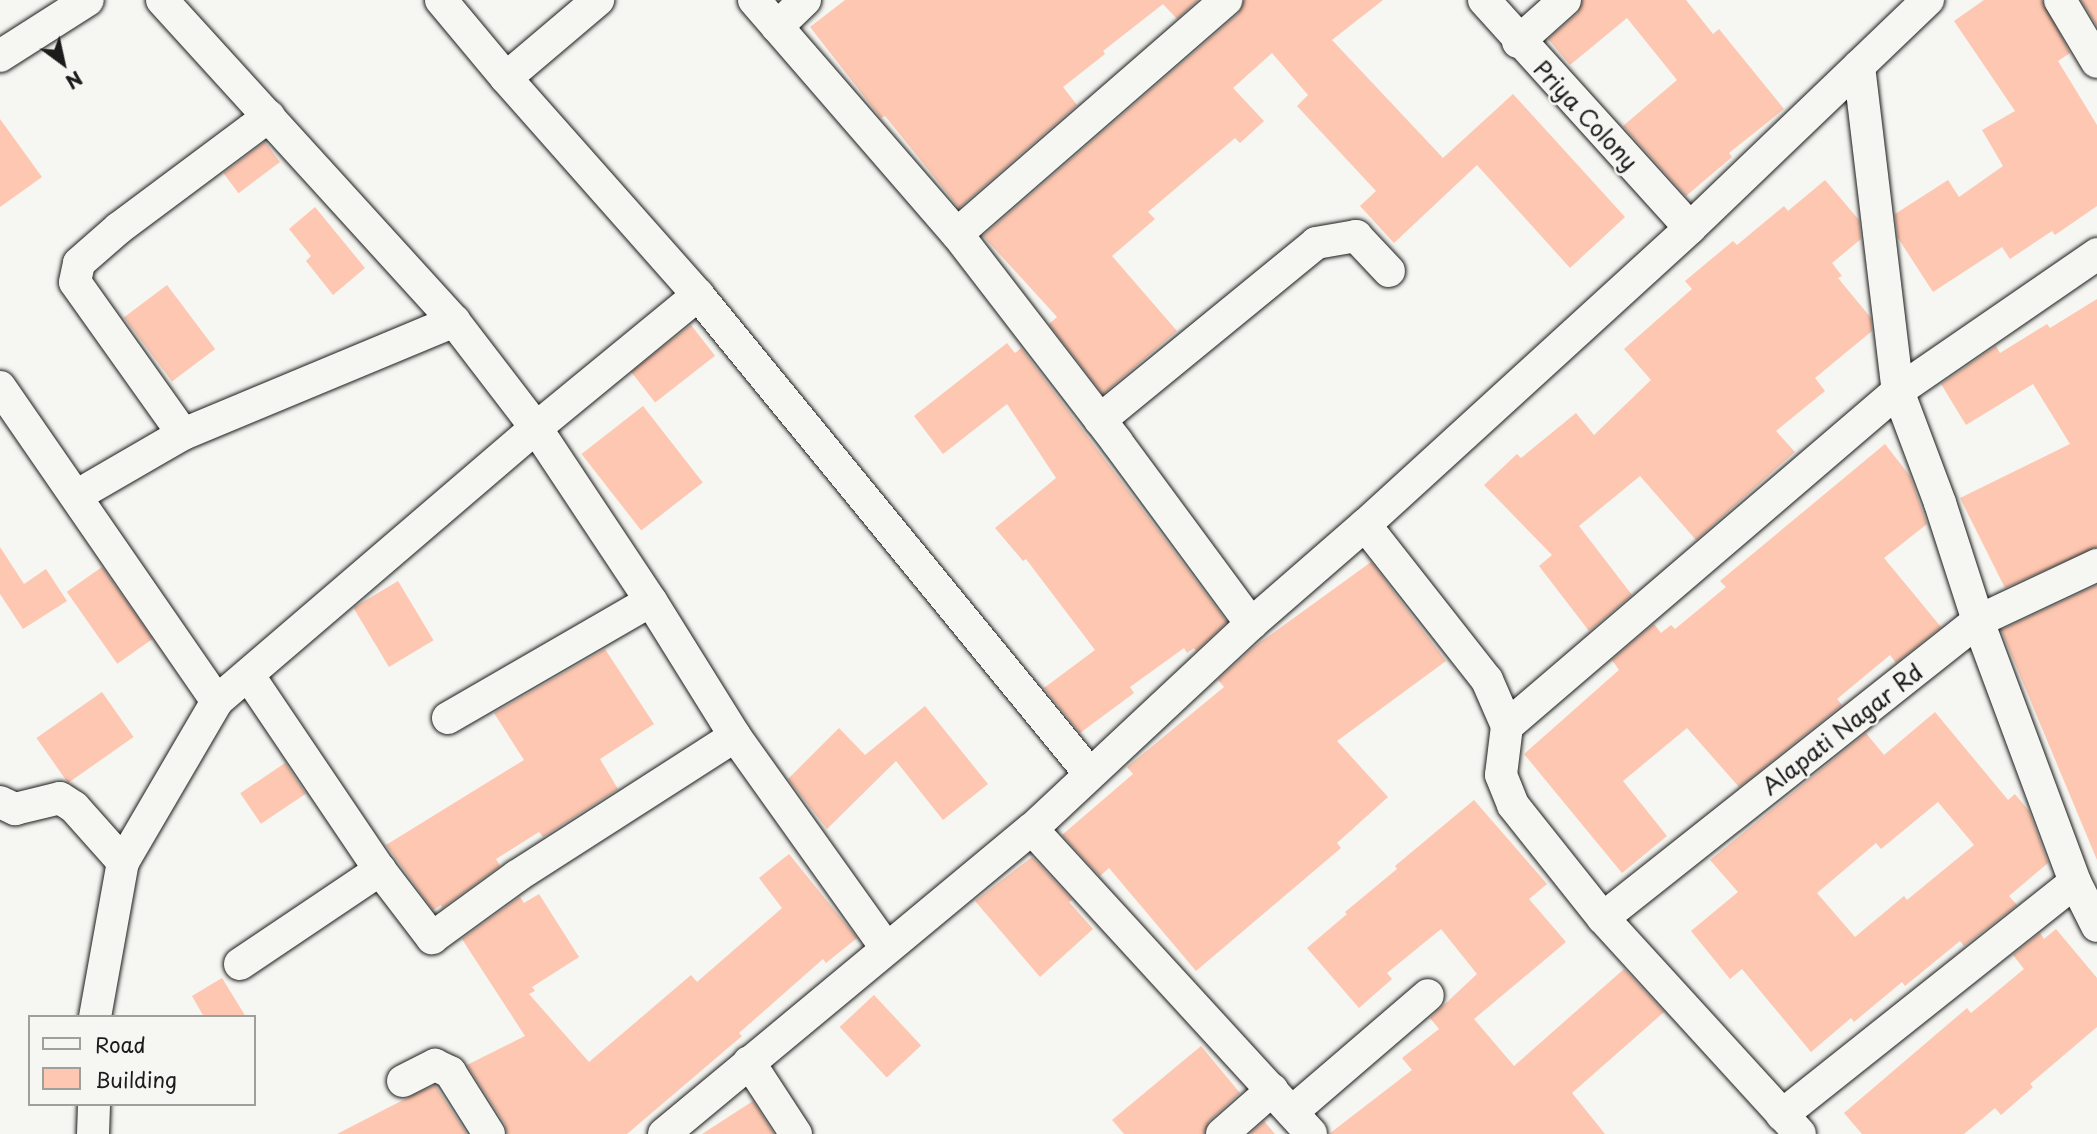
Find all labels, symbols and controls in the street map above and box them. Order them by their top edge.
north arrow [28,28,98,98]
street label: Priya Colony [1528,54,1644,176]
text: N [60,65,88,96]
street label: Alapati Nagar Rd [1755,657,1929,801]
legend [28,1015,256,1106]
text: Road [95,1028,146,1060]
text: Building [95,1063,177,1095]

